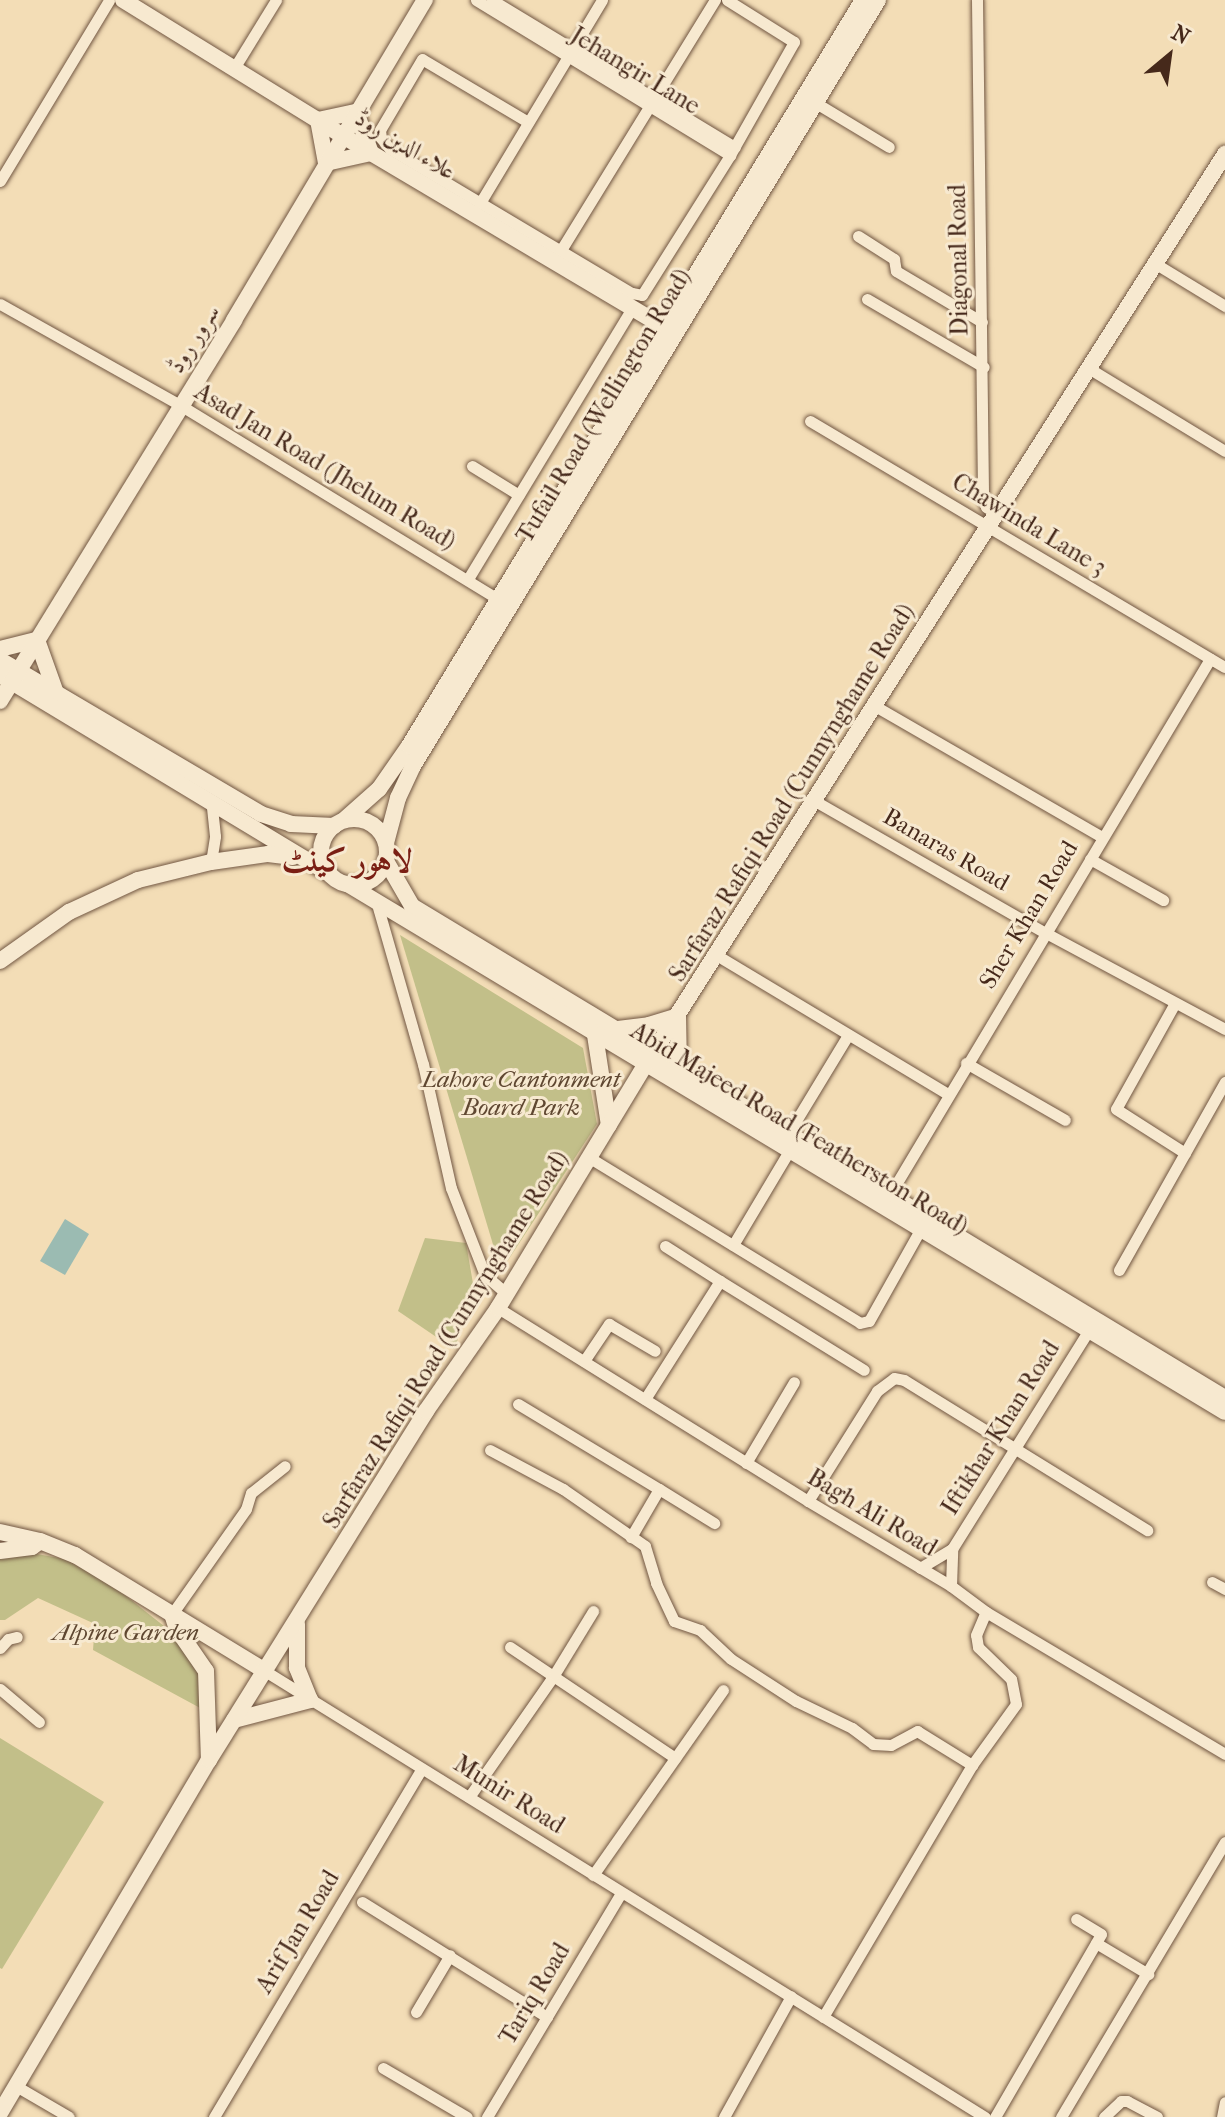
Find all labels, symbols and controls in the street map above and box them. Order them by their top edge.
north arrow [1129,16,1209,96]
text: N [1167,20,1194,50]
street label: Jehangir Lane [565,21,705,121]
street label: علاء الدین روڈ [349,104,461,186]
street label: Diagonal Road [943,184,975,336]
street label: Tufail Road (Wellington Road) [511,264,697,548]
street label: سرور روڈ [162,299,226,379]
street label: Asad Jan Road (Jhelum Road) [189,378,461,556]
street label: Chawinda Lane 3 [947,468,1111,582]
street label: Sarfaraz Rafiqi Road (Cunnynghame Road) [663,599,921,987]
street label: Banaras Road [878,802,1014,898]
street label: Sher Khan Road [974,836,1084,994]
district label: لاہور کینٹ [282,842,412,880]
street label: Abid Majeed Road (Featherston Road) [625,1017,973,1241]
park label: Lahore Cantonment Board Park [422,1066,620,1122]
street label: Sarfaraz Rafiqi Road (Cunnynghame Road) [317,1146,575,1534]
street label: Iftikhar Khan Road [936,1336,1066,1520]
street label: Bagh Ali Road [802,1463,942,1563]
park label: Alpine Garden [53,1619,199,1647]
street label: Munir Road [448,1750,570,1840]
street label: Arif Jan Road [250,1865,346,1999]
street label: Tariq Road [493,1938,577,2050]

